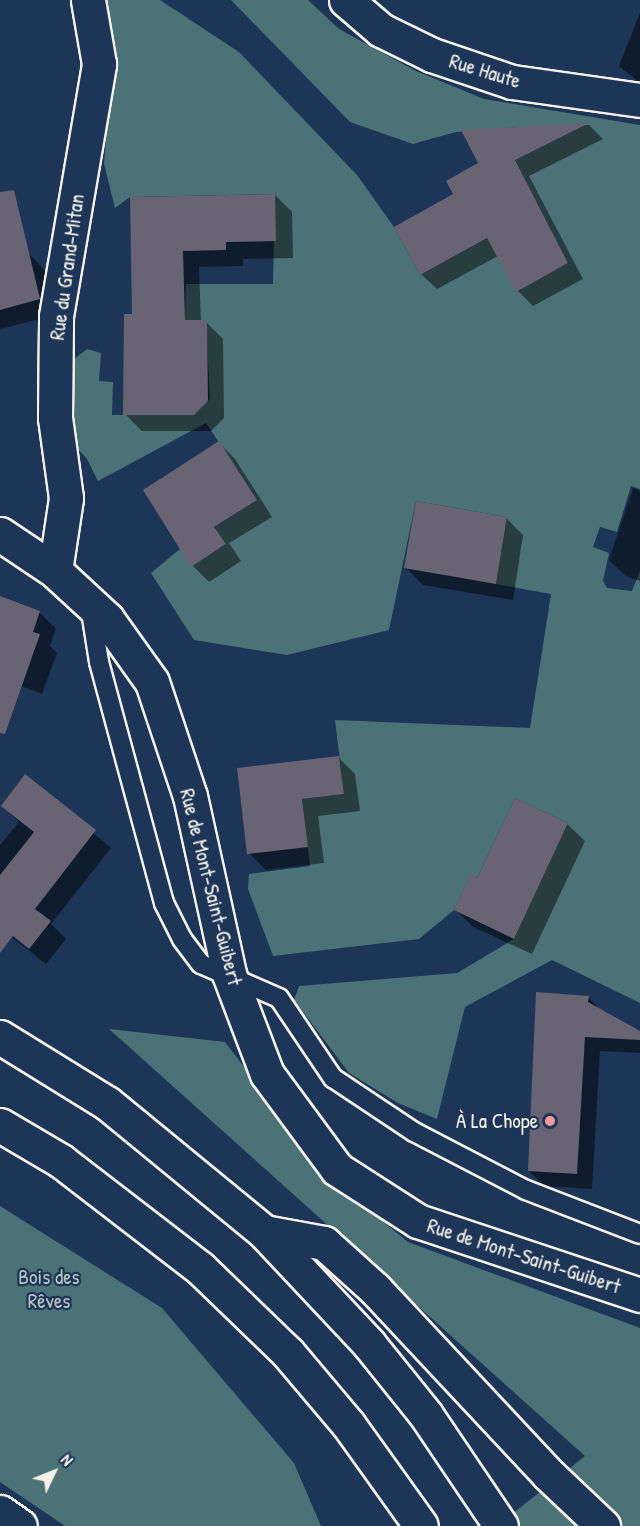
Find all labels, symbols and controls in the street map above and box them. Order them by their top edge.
street label: Rue Haute [446,48,524,94]
street label: Rue du Grand-Mitan [44,192,90,342]
street label: Rue de Mont-Saint-Guibert [174,786,248,988]
place label: À La Chope [456,1108,538,1134]
marker: À La Chope [543,1114,557,1128]
street label: Rue de Mont-Saint-Guibert [424,1213,624,1299]
park label: Bois des Rêves [18,1264,80,1314]
north arrow [24,1442,84,1502]
text: N [56,1449,78,1470]

